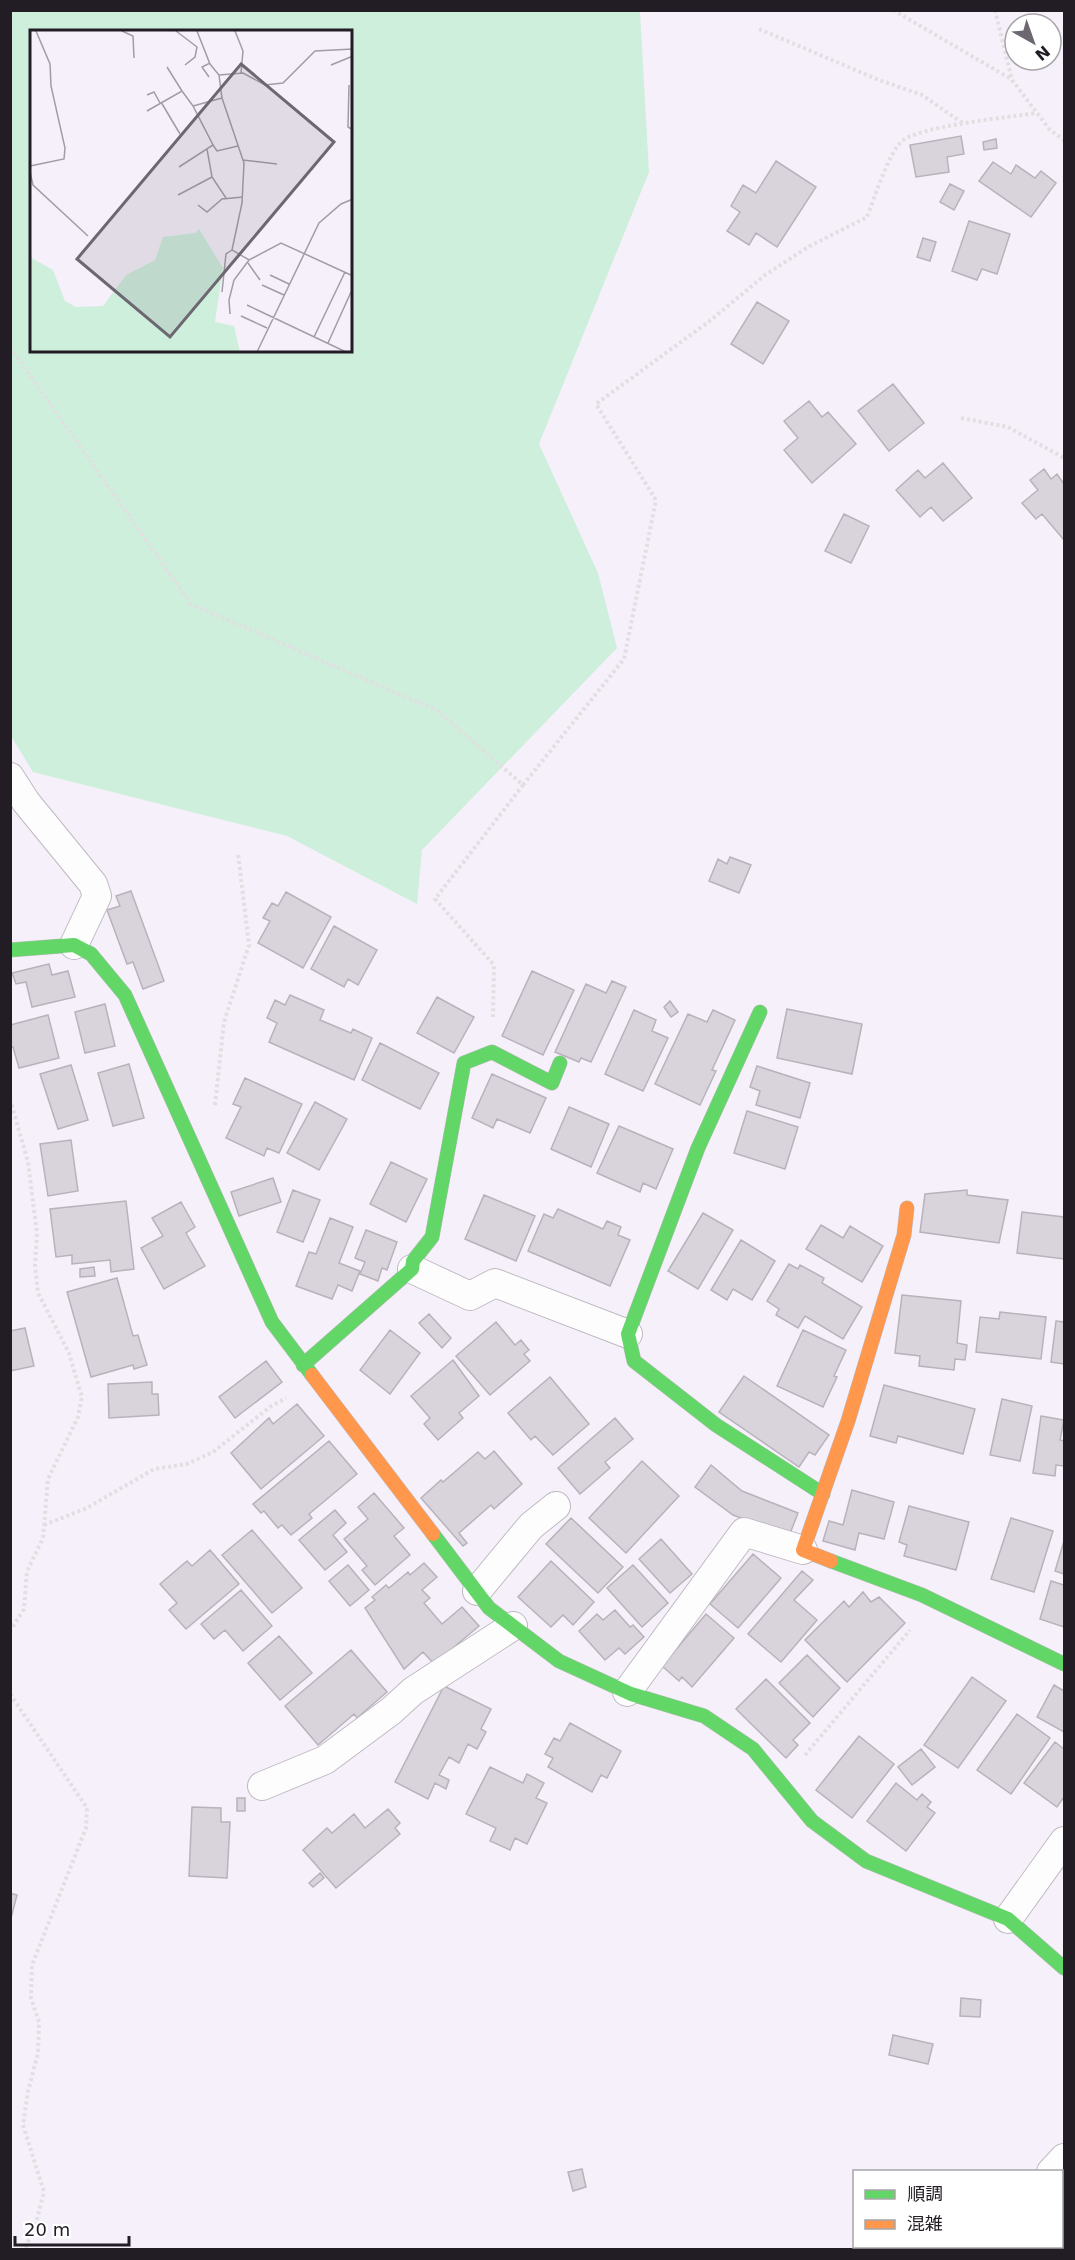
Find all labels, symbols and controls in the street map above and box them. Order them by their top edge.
north arrow [1003,12,1063,72]
inset map [30,30,352,352]
text: N [1031,42,1054,65]
legend [853,2170,1063,2248]
text: 順調 [907,2183,943,2204]
scale bar [15,2209,129,2247]
text: 混雑 [907,2213,943,2234]
text: 20 m [24,2219,70,2240]

